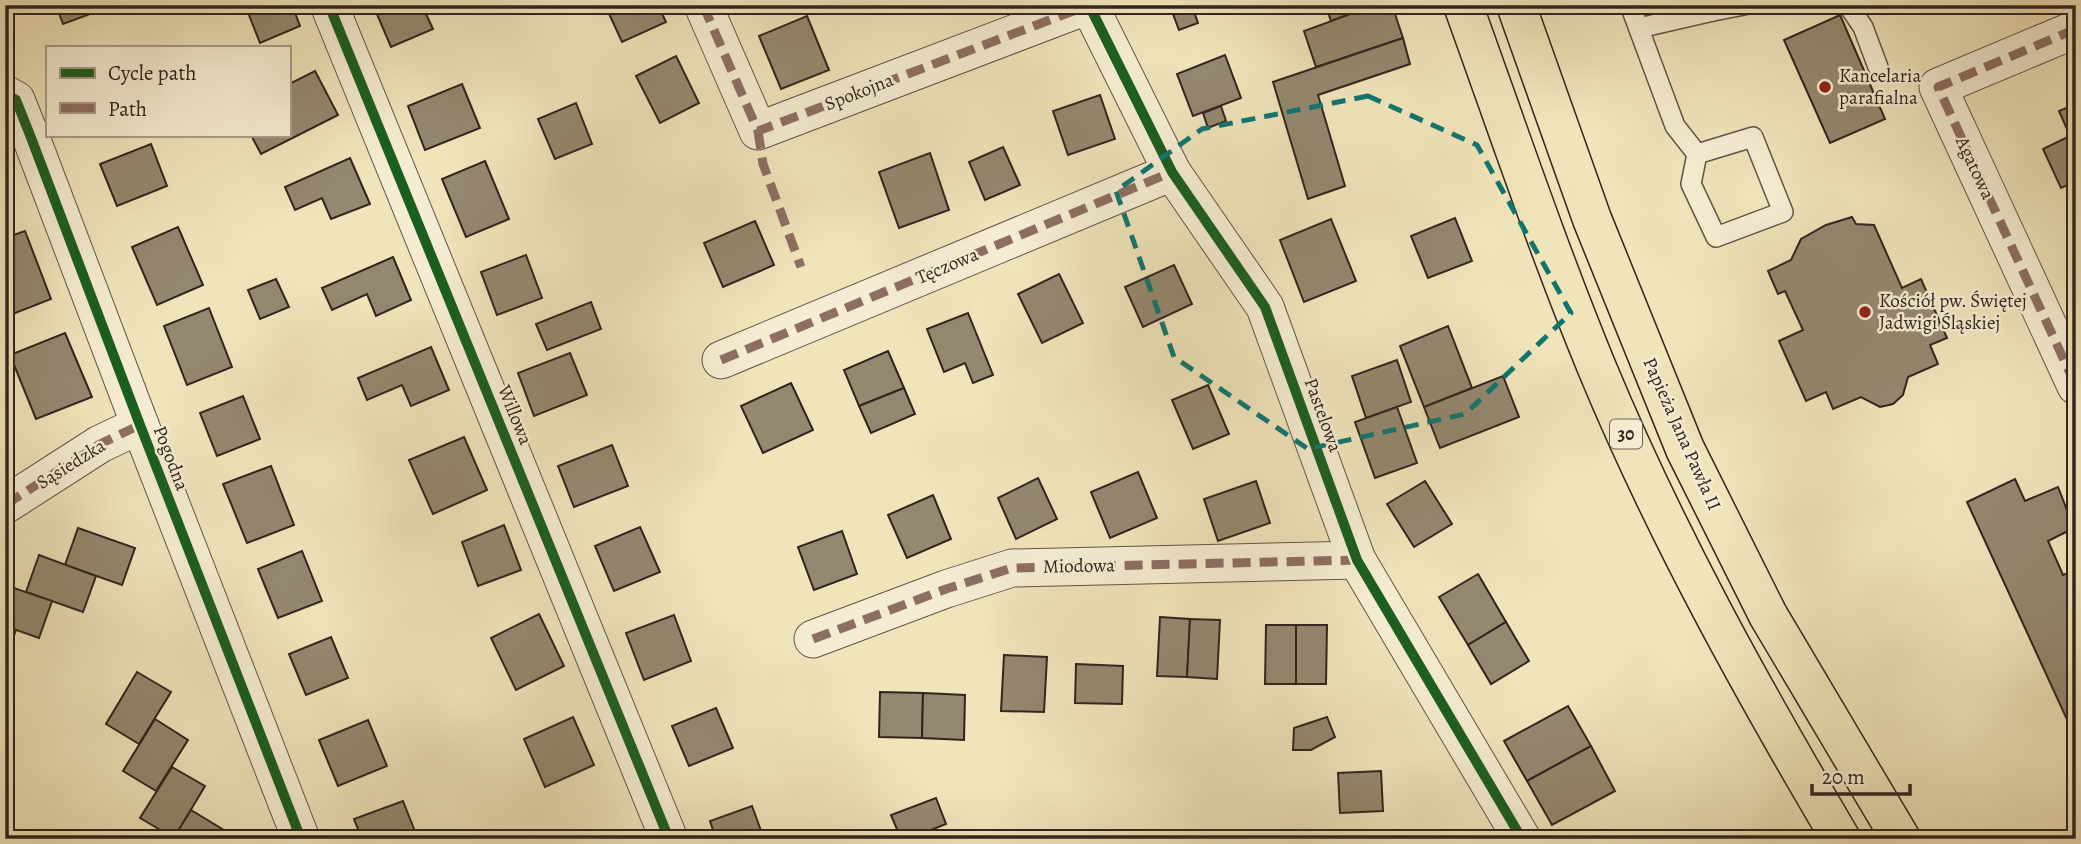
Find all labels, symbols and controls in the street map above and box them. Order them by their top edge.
legend [46,46,290,136]
text: Cycle path [108,59,197,87]
place label: Kancelaria parafialna [1839,63,1921,111]
street label: Spokojna [821,67,897,117]
marker: Kancelaria parafialna [1817,79,1833,95]
text: Path [108,95,147,123]
street label: Agatowa [1949,131,2001,204]
street label: Tęczowa [912,241,982,291]
place label: Kościół pw. Świętej Jadwigi Śląskiej [1879,288,2027,336]
marker: Kościół pw. Świętej Jadwigi Śląskiej [1857,304,1873,320]
street label: Papieża Jana Pawła II [1637,353,1727,515]
street label: Pastelowa [1298,374,1348,456]
street label: Willowa [491,380,539,449]
road number: 30 [1610,420,1642,448]
street label: Pogodna [147,422,195,494]
street label: Sąsiedzka [31,433,111,495]
street label: Miodowa [1043,552,1115,580]
scale bar [1812,753,1910,797]
text: 20 m [1822,763,1865,791]

